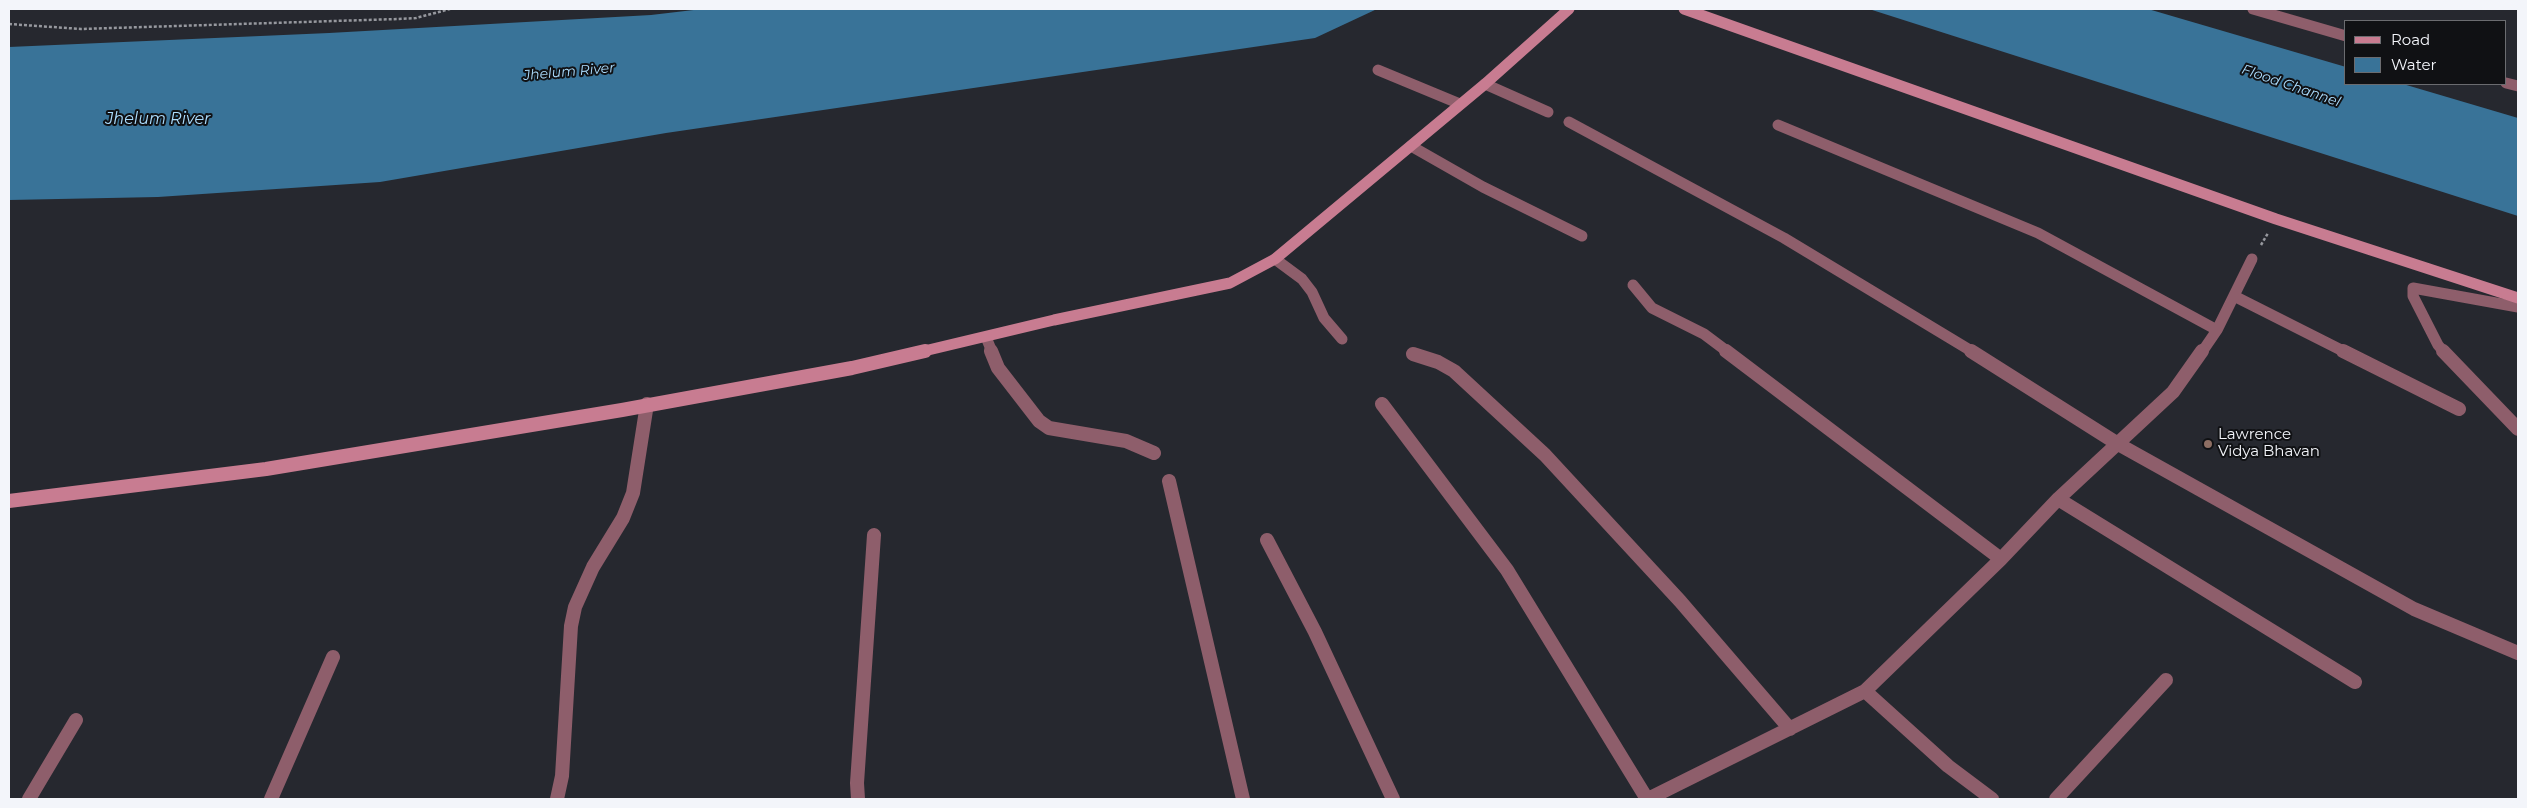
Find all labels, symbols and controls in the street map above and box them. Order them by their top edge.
legend [2344,20,2507,85]
text: Road [2391,30,2430,49]
text: Water [2391,55,2437,74]
water label: Jhelum River [523,60,615,84]
water label: Flood Channel [2239,61,2343,111]
water label: Jhelum River [106,109,210,129]
place label: Lawrence Vidya Bhavan [2218,426,2320,461]
marker: Lawrence Vidya Bhavan [2202,438,2214,450]

